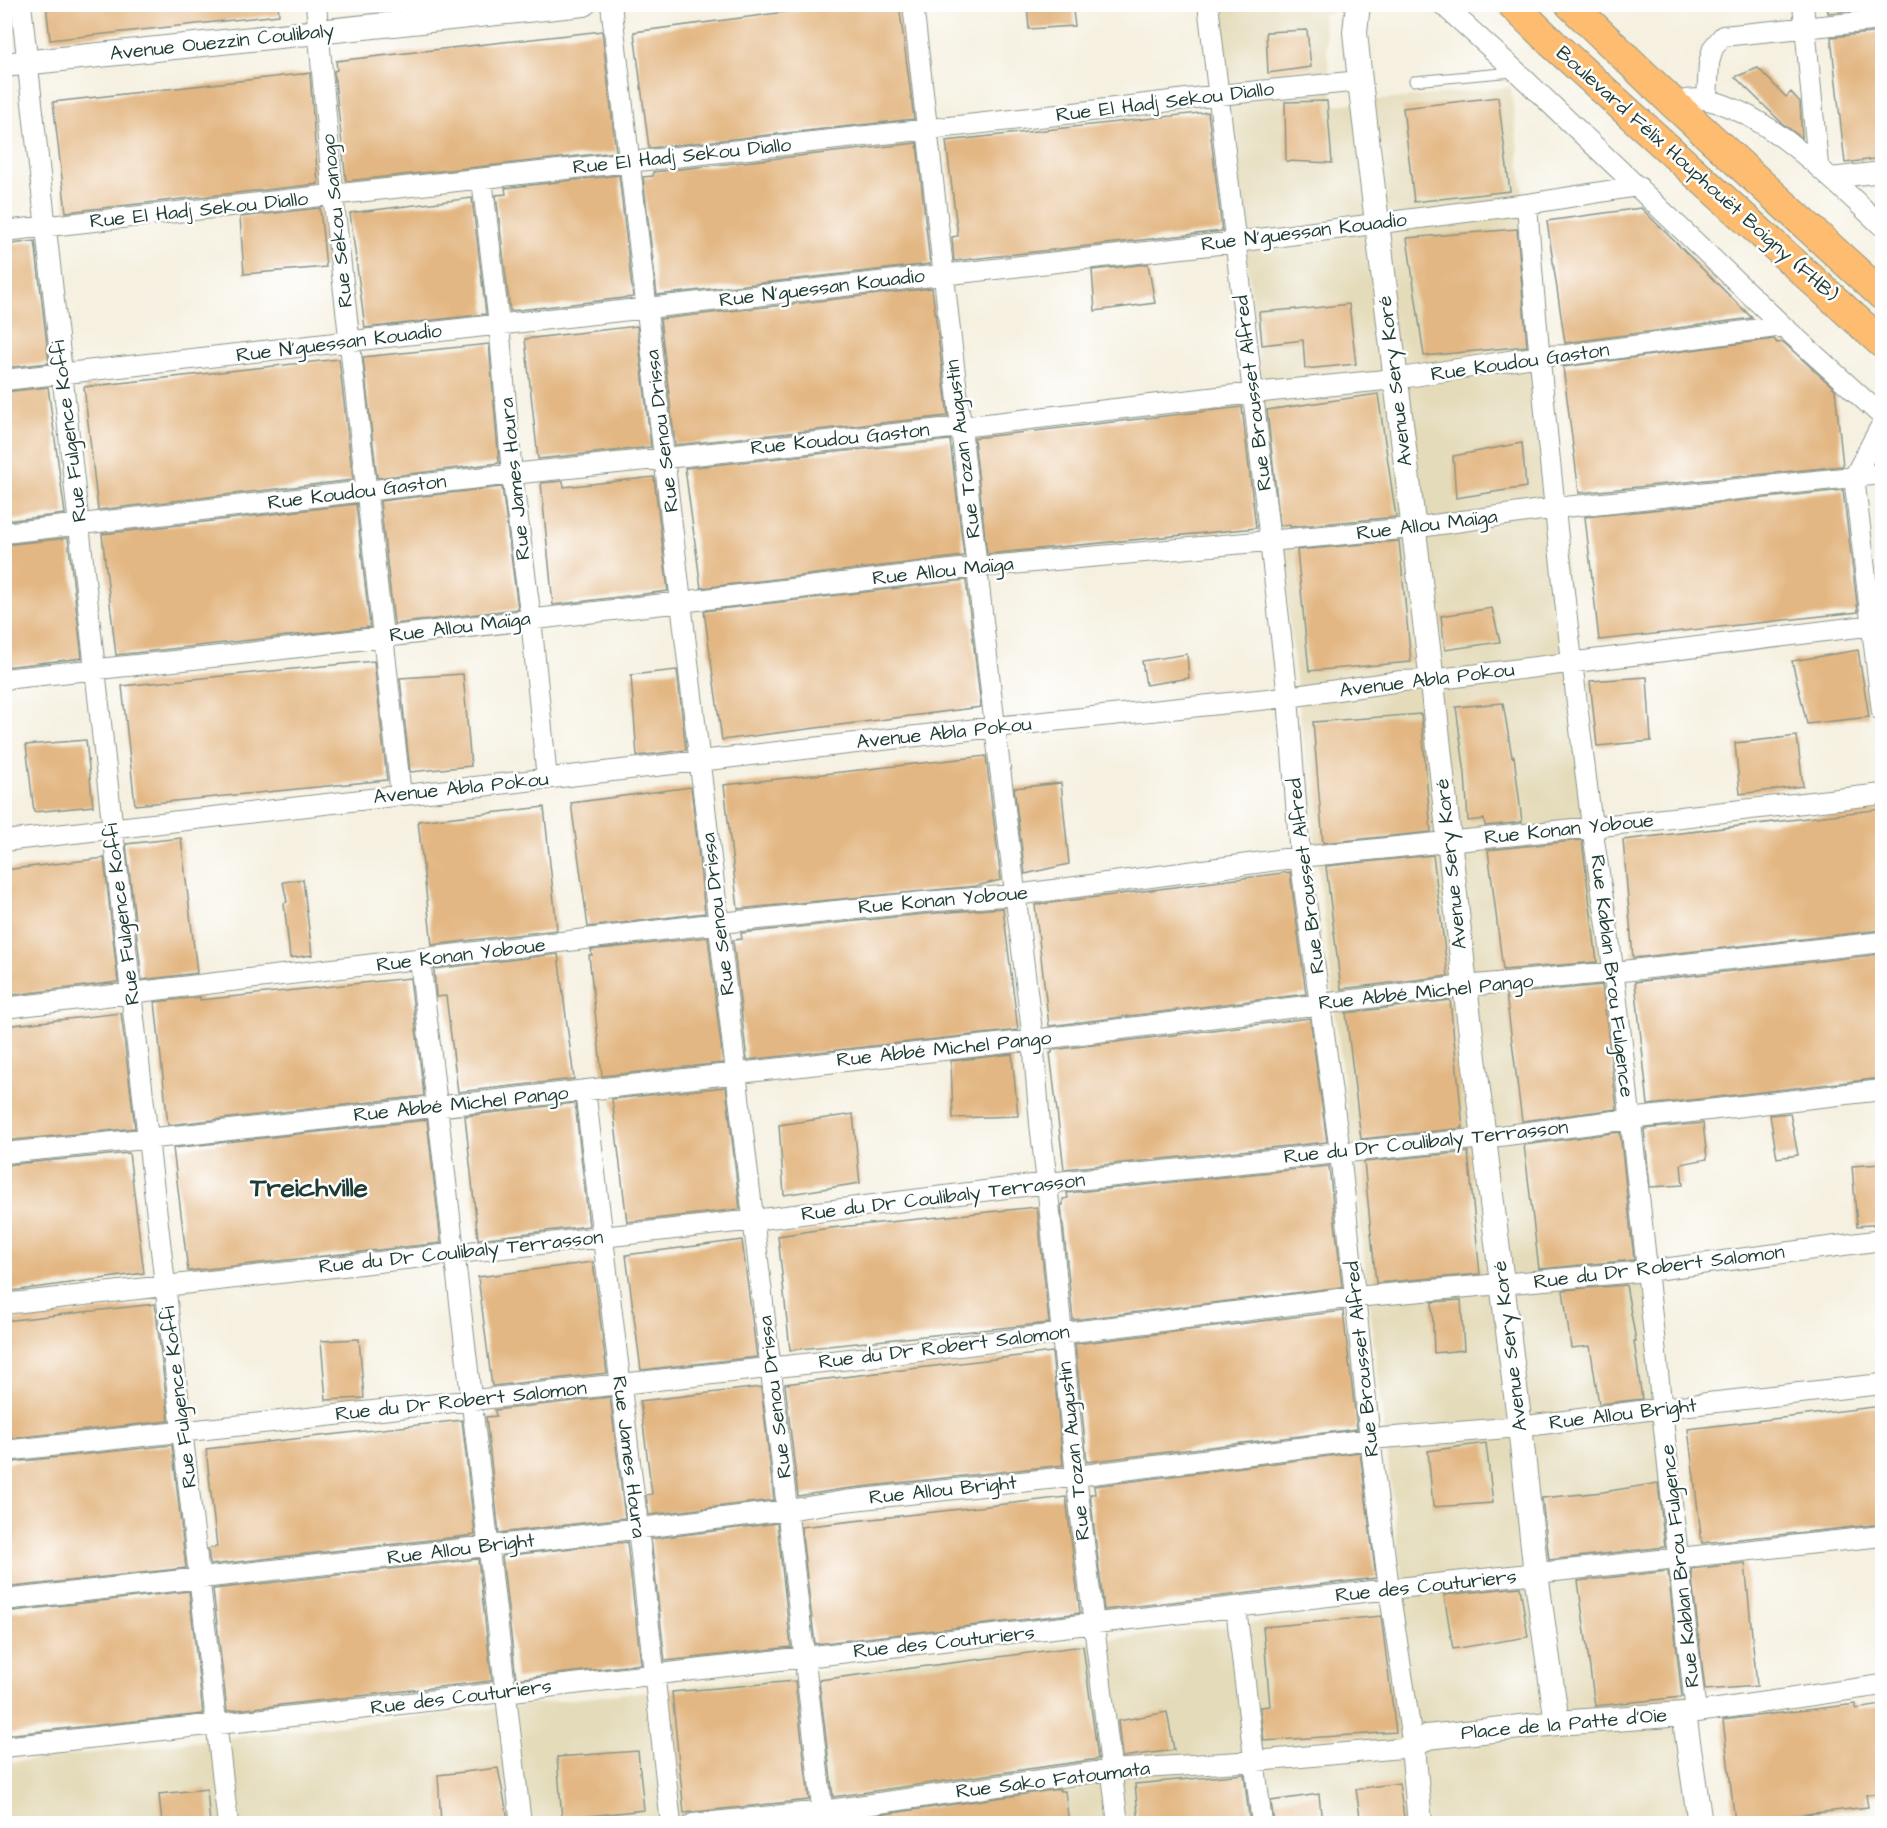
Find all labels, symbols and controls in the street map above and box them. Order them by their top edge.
street label: Avenue Ouezzin Coulibaly [108,16,336,69]
street label: Boulevard Félix Houphouët Boigny (FHB) [1549,39,1844,309]
street label: Rue El Hadj Sekou Diallo [1054,75,1276,129]
street label: Rue El Hadj Sekou Diallo [571,131,793,181]
street label: Rue Sekou Sanogo [314,133,361,309]
street label: Rue El Hadj Sekou Diallo [88,185,310,235]
street label: Rue N'guessan Kouadio [1200,206,1408,259]
street label: Rue N'guessan Kouadio [718,262,926,315]
street label: Rue Brousset Alfred [1227,294,1279,492]
street label: Avenue Sery Koré [1371,294,1420,468]
street label: Rue N'guessan Kouadio [235,317,443,370]
street label: Rue Koudou Gaston [1429,336,1611,388]
street label: Rue Fulgence Koffi [44,338,95,524]
street label: Rue Senou Drissa [638,348,686,514]
street label: Rue Tozan Augustin [938,358,989,540]
street label: Rue James Houra [493,396,537,562]
street label: Rue Koudou Gaston [749,416,931,462]
street label: Rue Koudou Gaston [266,467,448,517]
street label: Rue Allou Maïga [1355,502,1499,549]
street label: Rue Allou Maïga [871,550,1015,593]
street label: Rue Allou Maïga [388,604,532,651]
street label: Avenue Abla Pokou [1338,655,1516,705]
street label: Avenue Abla Pokou [855,710,1033,756]
street label: Avenue Abla Pokou [372,765,550,811]
street label: Rue Brousset Alfred [1280,777,1332,975]
street label: Avenue Sery Koré [1428,777,1475,951]
street label: Rue Konan Yoboue [1483,806,1655,852]
street label: Rue Fulgence Koffi [97,821,148,1007]
street label: Rue Senou Drissa [694,831,742,997]
street label: Rue Kablan Brou Fulgence [1582,853,1641,1099]
street label: Rue Konan Yoboue [857,879,1029,921]
street label: Rue Konan Yoboue [375,931,547,979]
street label: Rue Abbé Michel Pango [1317,967,1535,1018]
street label: Rue Abbé Michel Pango [835,1024,1053,1075]
street label: Rue Abbé Michel Pango [352,1079,570,1130]
street label: Rue du Dr Coulibaly Terrasson [1282,1113,1570,1172]
street label: Rue du Dr Coulibaly Terrasson [799,1166,1087,1229]
district label: Treichville [249,1170,368,1206]
street label: Rue du Dr Coulibaly Terrasson [317,1223,605,1282]
street label: Rue du Dr Robert Salomon [1532,1238,1786,1296]
street label: Avenue Sery Koré [1486,1259,1535,1433]
street label: Rue Brousset Alfred [1338,1260,1386,1458]
street label: Rue Fulgence Koffi [154,1304,205,1490]
street label: Rue Senou Drissa [751,1314,799,1480]
street label: Rue du Dr Robert Salomon [817,1318,1071,1376]
street label: Rue Tozan Augustin [1051,1360,1098,1542]
street label: Rue du Dr Robert Salomon [334,1374,588,1428]
street label: Rue James Houra [605,1374,653,1540]
street label: Rue Allou Bright [1548,1391,1698,1438]
street label: Rue Kablan Brou Fulgence [1653,1443,1708,1689]
street label: Rue Allou Bright [868,1468,1018,1513]
street label: Rue Allou Bright [386,1526,536,1573]
street label: Rue des Couturiers [1334,1563,1518,1609]
street label: Rue des Couturiers [852,1619,1036,1665]
street label: Rue des Couturiers [369,1672,553,1722]
street label: Place de la Patte d'Oie [1460,1701,1668,1747]
street label: Rue Sako Fatoumata [954,1754,1152,1806]

